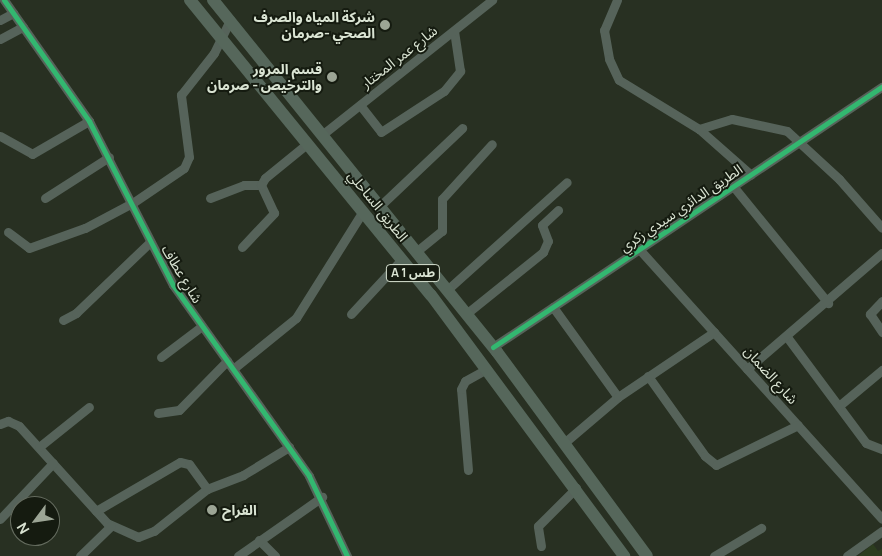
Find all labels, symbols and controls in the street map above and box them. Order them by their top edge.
place label: شركة المياه والصرف الصحي -صرمان [254,9,375,41]
marker: شركة المياه والصرف الصحي -صرمان [379,19,391,31]
street label: شارع عمر المختار [358,22,440,92]
place label: قسم المرور والترخيص - صرمان [207,61,322,94]
marker: قسم المرور والترخيص - صرمان [326,71,338,83]
street label: الطريق الدائري سيدي زكري [616,161,746,255]
street label: الطريق الساحلي [344,167,412,245]
street label: شارع عطاف [158,242,206,306]
road number: A 1 طس [386,264,440,282]
street label: شارع الضمان [741,343,801,407]
north arrow [10,496,60,546]
place label: الفراح [222,502,257,518]
marker: الفراح [206,504,218,516]
text: N [12,519,33,538]

